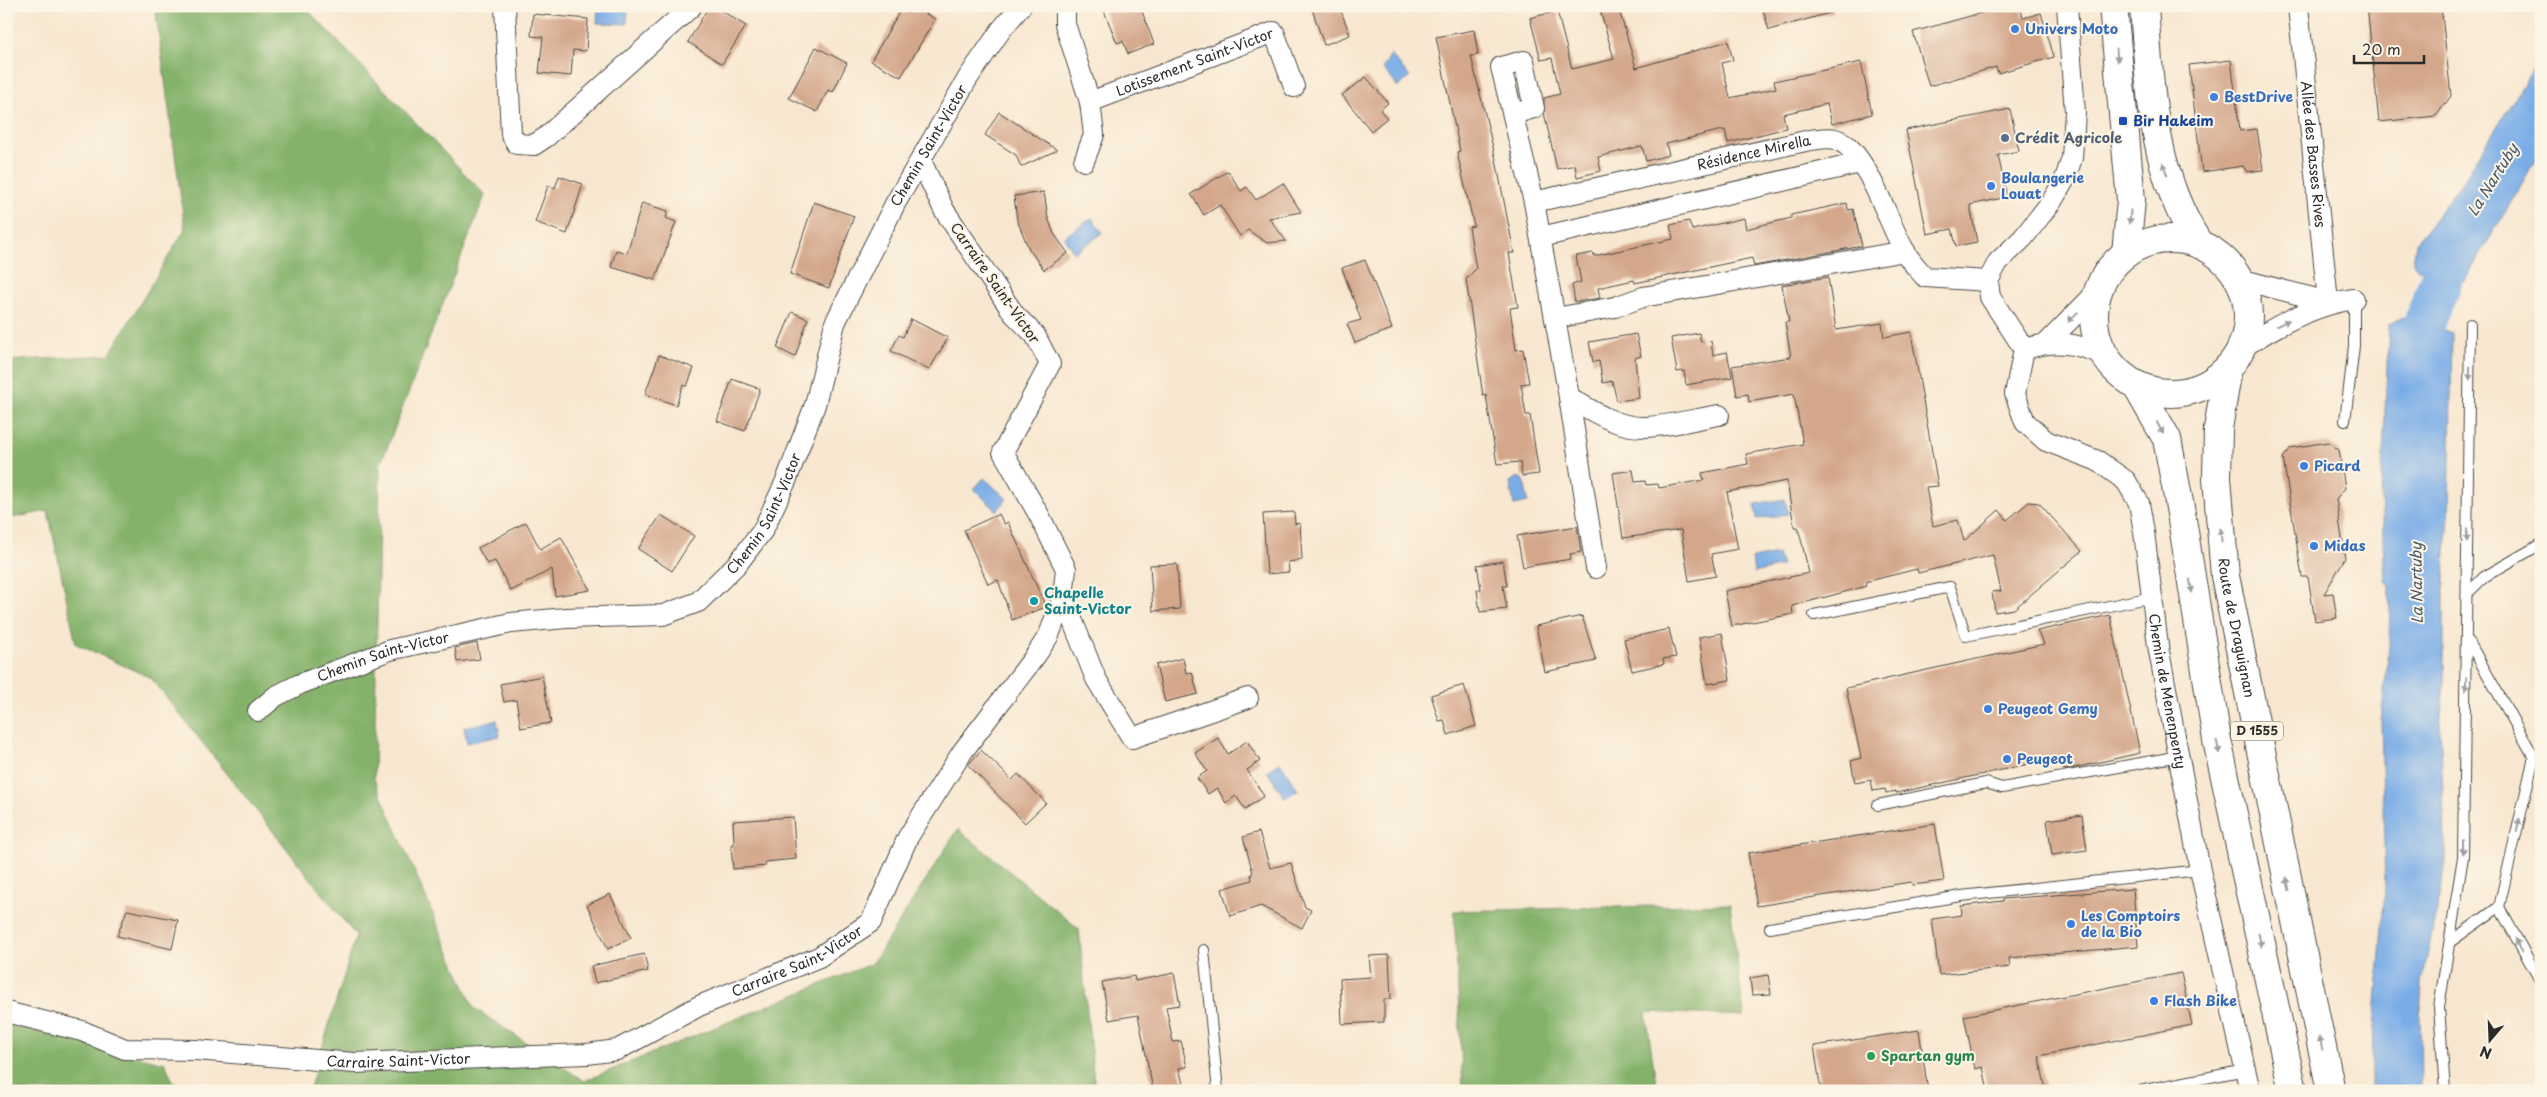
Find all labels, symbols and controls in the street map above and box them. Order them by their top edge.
place label: Univers Moto [2025,18,2118,39]
street label: Lotissement Saint-Victor [1113,22,1277,101]
marker: Univers Moto [2009,23,2021,35]
scale bar [2354,32,2424,64]
text: 20 m [2362,37,2401,60]
one-way arrow [2113,47,2121,63]
street label: Chemin Saint-Victor [885,80,972,210]
street label: Allée des Basses Rives [2296,80,2331,229]
place label: BestDrive [2224,86,2293,107]
marker: BestDrive [2208,91,2220,103]
place label: Bir Hakeim [2133,110,2213,131]
marker: Bir Hakeim [2117,115,2129,127]
place label: Crédit Agricole [2015,127,2122,148]
street label: Résidence Mirella [1695,129,1813,175]
marker: Crédit Agricole [1999,132,2011,144]
water label: La Nartuby [2460,137,2524,220]
one-way arrow [2160,161,2168,176]
place label: Boulangerie Louat [2001,167,2085,204]
marker: Boulangerie Louat [1985,180,1997,192]
one-way arrow [2126,209,2134,225]
street label: Carraire Saint-Victor [946,218,1046,348]
one-way arrow [2067,310,2079,322]
one-way arrow [2276,319,2291,327]
one-way arrow [2465,365,2473,381]
one-way arrow [2156,420,2164,435]
street label: Chemin Saint-Victor [721,449,806,579]
place label: Picard [2314,455,2361,476]
marker: Picard [2298,460,2310,472]
one-way arrow [2217,527,2225,543]
one-way arrow [2463,527,2471,543]
place label: Midas [2324,535,2366,556]
marker: Midas [2308,540,2320,552]
water label: La Nartuby [2403,541,2428,624]
street label: Route de Draguignan [2214,557,2261,699]
one-way arrow [2188,579,2196,595]
place label: Chapelle Saint-Victor [1044,582,1132,619]
marker: Chapelle Saint-Victor [1028,595,1040,607]
street label: Chemin de Menenpenty [2144,612,2192,771]
street label: Chemin Saint-Victor [314,626,451,687]
one-way arrow [2462,677,2470,693]
place label: Peugeot Gemy [1998,698,2098,719]
marker: Peugeot Gemy [1982,703,1994,715]
road number: D 1555 [2231,721,2283,740]
one-way arrow [2215,739,2223,755]
place label: Peugeot [2017,748,2073,769]
marker: Peugeot [2001,753,2013,765]
one-way arrow [2514,818,2522,833]
one-way arrow [2459,839,2467,855]
one-way arrow [2284,876,2292,891]
place label: Les Comptoirs de la Bio [2081,905,2180,942]
marker: Les Comptoirs de la Bio [2065,918,2077,930]
street label: Carraire Saint-Victor [728,919,867,1002]
one-way arrow [2256,932,2264,947]
one-way arrow [2515,938,2523,952]
place label: Flash Bike [2164,990,2237,1011]
marker: Flash Bike [2148,995,2160,1007]
north arrow [2464,1014,2514,1064]
one-way arrow [2317,1035,2325,1051]
text: N [2477,1041,2494,1064]
place label: Spartan gym [1881,1045,1975,1066]
street label: Carraire Saint-Victor [326,1047,471,1073]
marker: Spartan gym [1865,1050,1877,1062]

